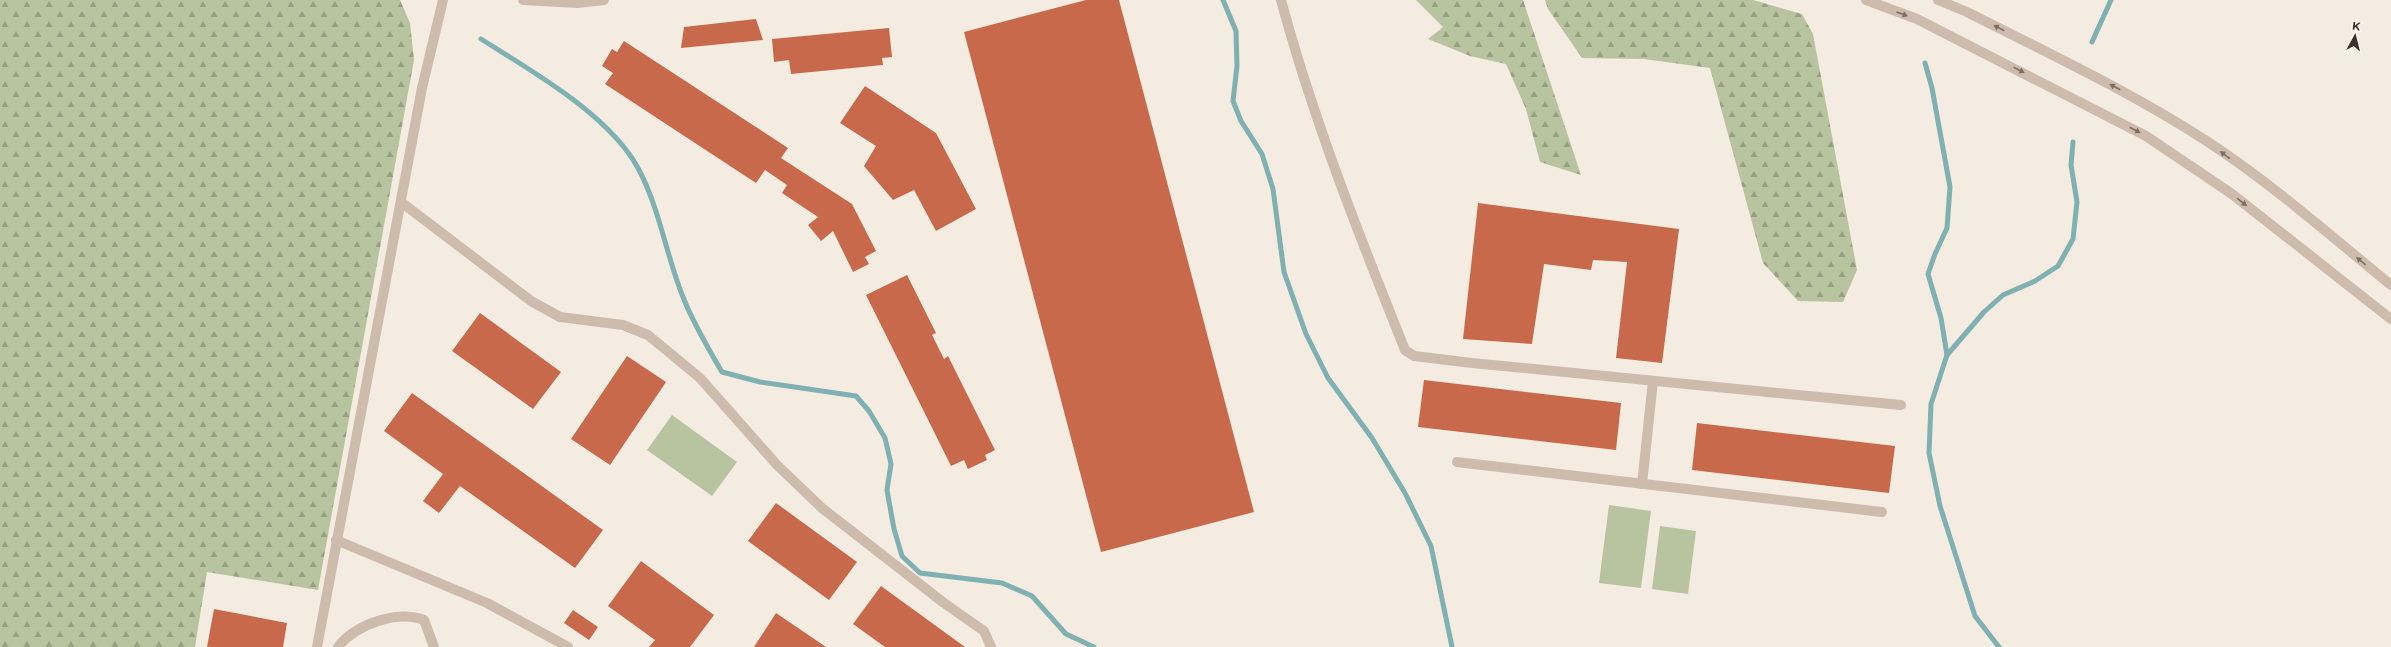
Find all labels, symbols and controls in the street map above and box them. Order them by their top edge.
one-way arrow [1897,11,1909,17]
north arrow [2335,16,2375,56]
text: K [2351,19,2362,34]
one-way arrow [1993,25,2004,31]
one-way arrow [2013,67,2025,73]
one-way arrow [2109,83,2120,90]
one-way arrow [2129,126,2140,133]
one-way arrow [2220,151,2230,159]
one-way arrow [2237,198,2248,207]
one-way arrow [2355,256,2366,265]

